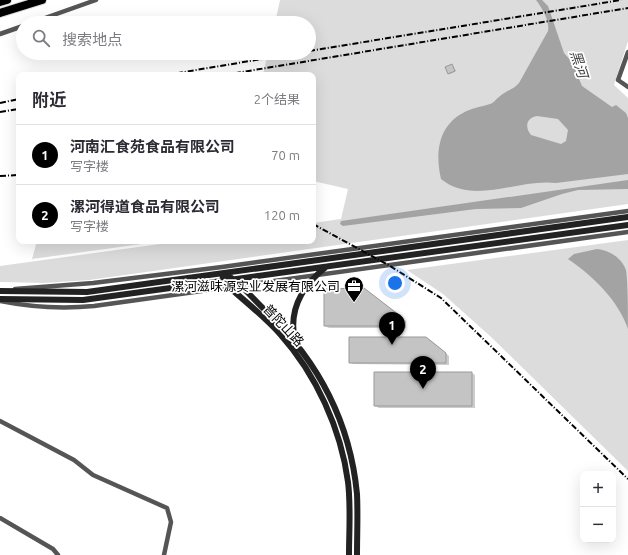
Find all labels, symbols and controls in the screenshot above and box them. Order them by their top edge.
search box [16,16,316,60]
icon: search [30,27,52,49]
text: 搜索地点 [62,31,122,48]
water label: 黑河 [567,48,592,83]
text: 附近 [32,90,66,109]
text: 2个结果 [254,92,300,106]
text: 河南汇食苑食品有限公司 [70,138,235,155]
text: 1 [41,148,49,162]
text: 70 m [271,148,300,162]
text: 写字楼 [70,159,109,173]
text: 漯河得道食品有限公司 [70,198,220,215]
text: 2 [41,208,49,222]
text: 120 m [264,208,300,222]
text: 写字楼 [70,219,109,233]
your location [385,273,405,293]
office icon: 漯河滋味源实业发展有限公司 [343,275,365,303]
place label: 漯河滋味源实业发展有限公司 [171,279,340,293]
street label: 普陀山路 [261,301,307,349]
pin: 1 [379,312,405,345]
pin: 2 [410,356,436,389]
map controls [580,471,616,543]
button: + [580,471,616,507]
button: − [580,507,616,543]

